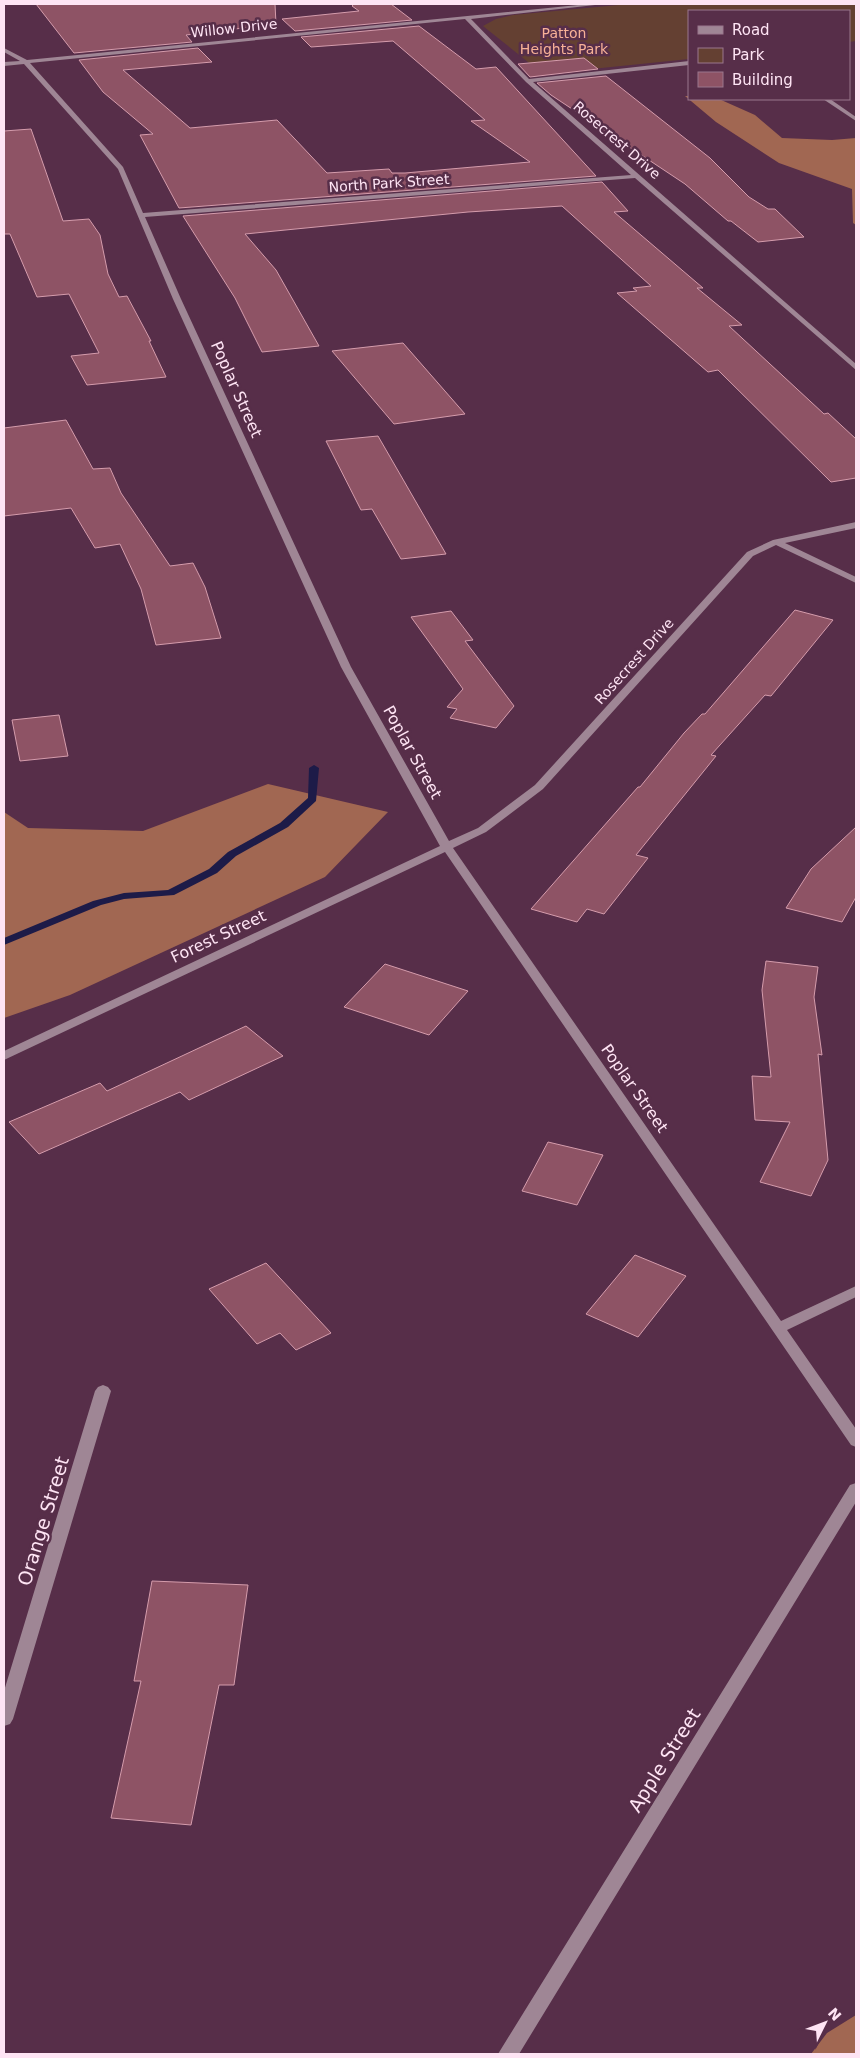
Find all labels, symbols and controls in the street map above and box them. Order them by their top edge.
legend [688,10,850,100]
street label: Willow Drive [190,15,278,41]
text: Road [732,21,770,39]
park label: Patton Heights Park [520,25,609,57]
text: Park [732,46,765,64]
text: Building [732,71,793,89]
street label: Rosecrest Drive [570,98,664,182]
street label: North Park Street [328,171,450,195]
street label: Poplar Street [207,338,266,440]
street label: Rosecrest Drive [591,615,677,707]
street label: Poplar Street [379,702,446,802]
street label: Forest Street [168,906,269,967]
street label: Poplar Street [597,1040,672,1136]
street label: Orange Street [13,1454,73,1588]
street label: Apple Street [623,1704,705,1816]
north arrow [800,1998,850,2048]
text: N [825,2005,845,2024]

